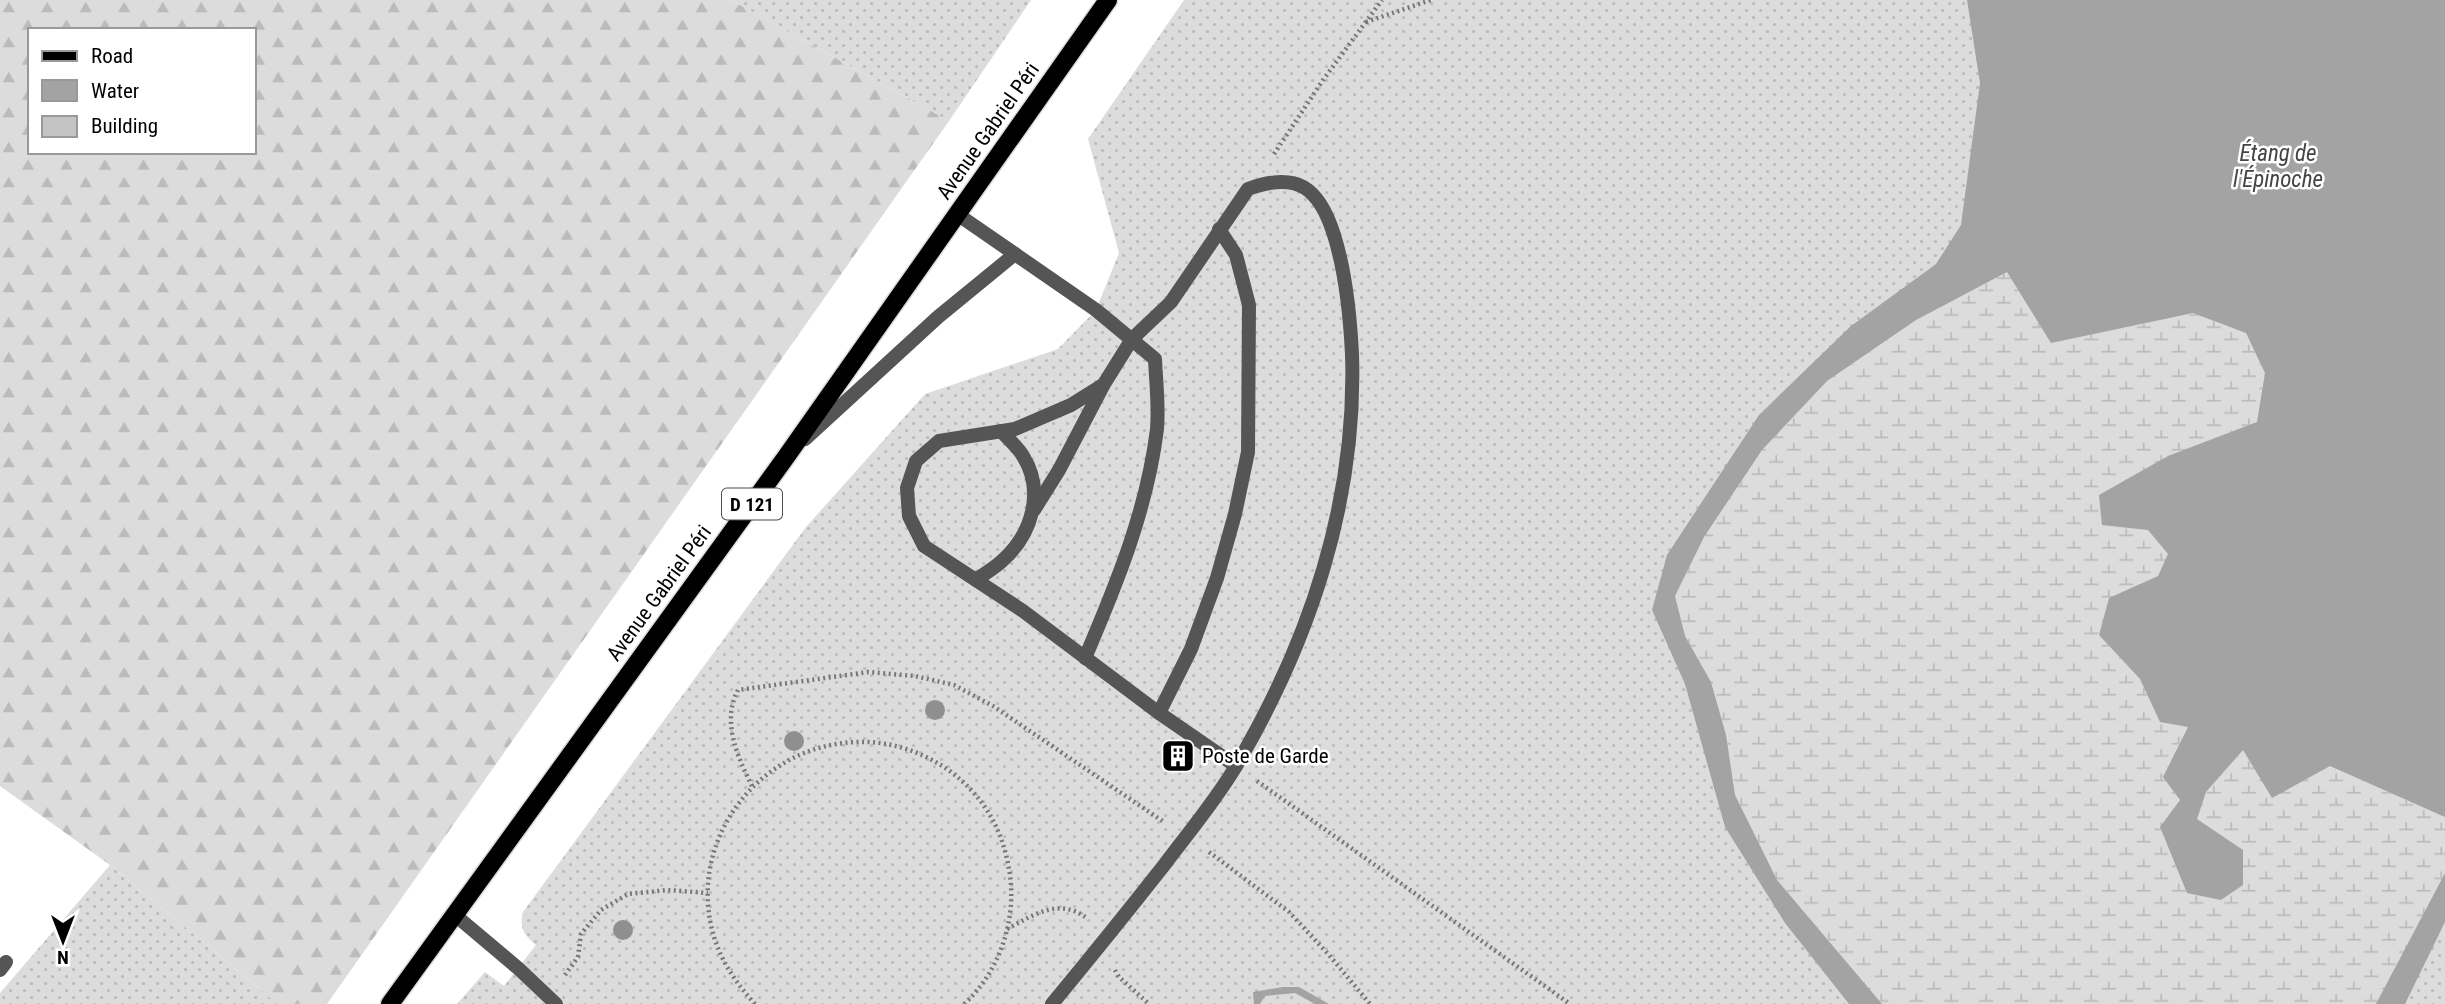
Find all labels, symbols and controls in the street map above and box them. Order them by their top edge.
legend [28,28,256,154]
text: Road [91,44,133,68]
street label: Avenue Gabriel Péri [932,58,1044,204]
text: Water [91,79,139,103]
text: Building [91,114,158,138]
water label: Étang de l'Épinoche [2233,139,2323,193]
road number: D 121 [722,489,782,520]
street label: Avenue Gabriel Péri [602,521,716,665]
building icon: Poste de Garde [1159,737,1197,775]
place label: Poste de Garde [1202,744,1329,768]
north arrow [28,906,98,976]
text: N [57,946,69,969]

